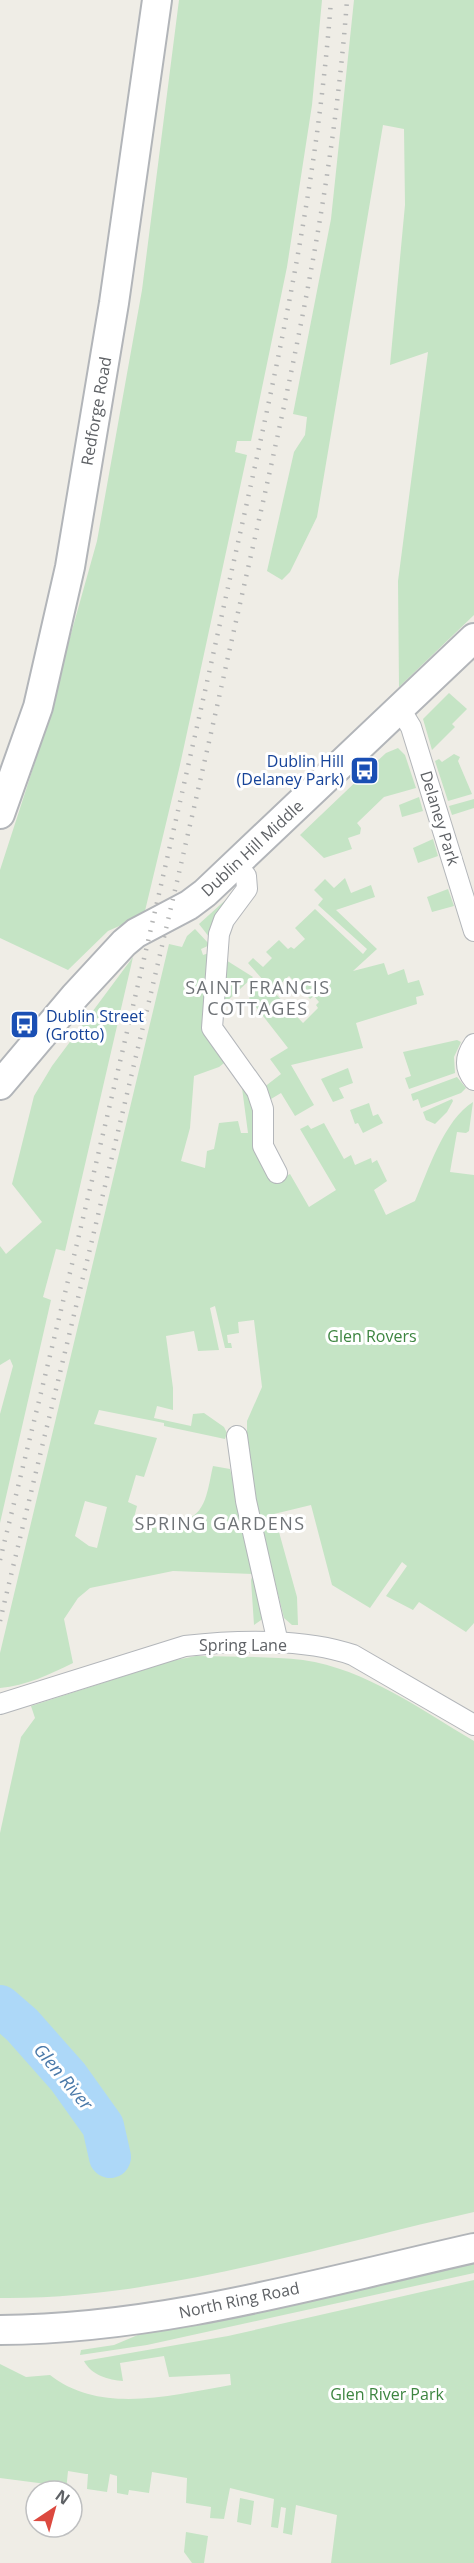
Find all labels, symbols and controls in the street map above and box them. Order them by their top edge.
street label: Redforge Road [76,355,116,467]
place label: Dublin Hill (Delaney Park) [237,750,344,790]
bus stop icon: Dublin Hill (Delaney Park) [349,754,381,786]
street label: Delaney Park [415,768,465,869]
street label: Dublin Hill Middle [196,795,308,901]
district label: SAINT FRANCIS COTTAGES [185,975,331,1020]
place label: Dublin Street (Grotto) [46,1005,144,1045]
bus stop icon: Dublin Street (Grotto) [9,1009,41,1041]
park label: Glen Rovers [327,1325,417,1347]
district label: SPRING GARDENS [134,1511,306,1535]
street label: Spring Lane [199,1634,287,1656]
water label: Glen River [29,2038,99,2115]
street label: North Ring Road [177,2276,301,2324]
park label: Glen River Park [330,2383,444,2405]
north arrow [24,2479,84,2539]
text: N [51,2484,75,2510]

